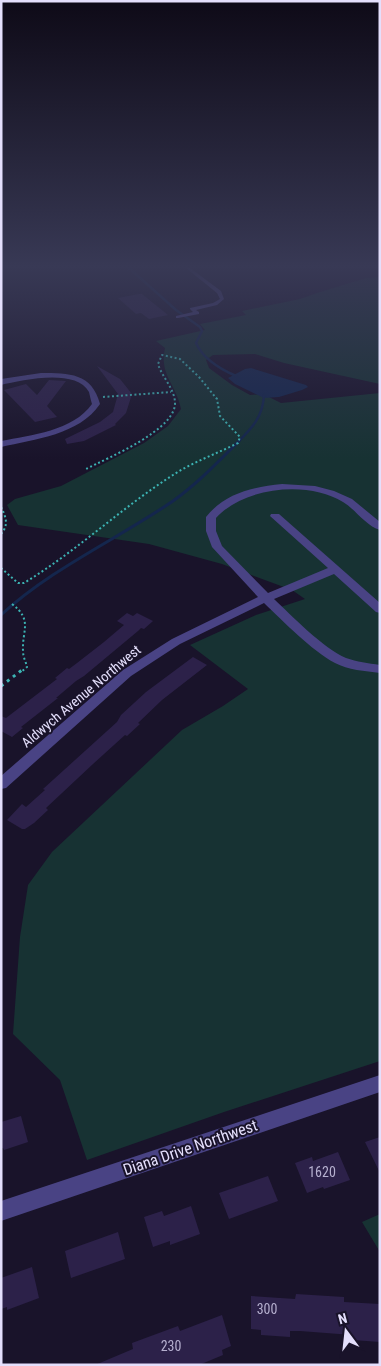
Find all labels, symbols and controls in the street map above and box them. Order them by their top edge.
street label: Aldwych Avenue Northwest [18,642,144,750]
street label: Diana Drive Northwest [121,1115,260,1179]
house number: 1620 [308,1164,336,1180]
house number: 300 [257,1301,277,1317]
north arrow [321,1306,371,1356]
text: N [336,1310,349,1327]
house number: 230 [161,1338,181,1354]

